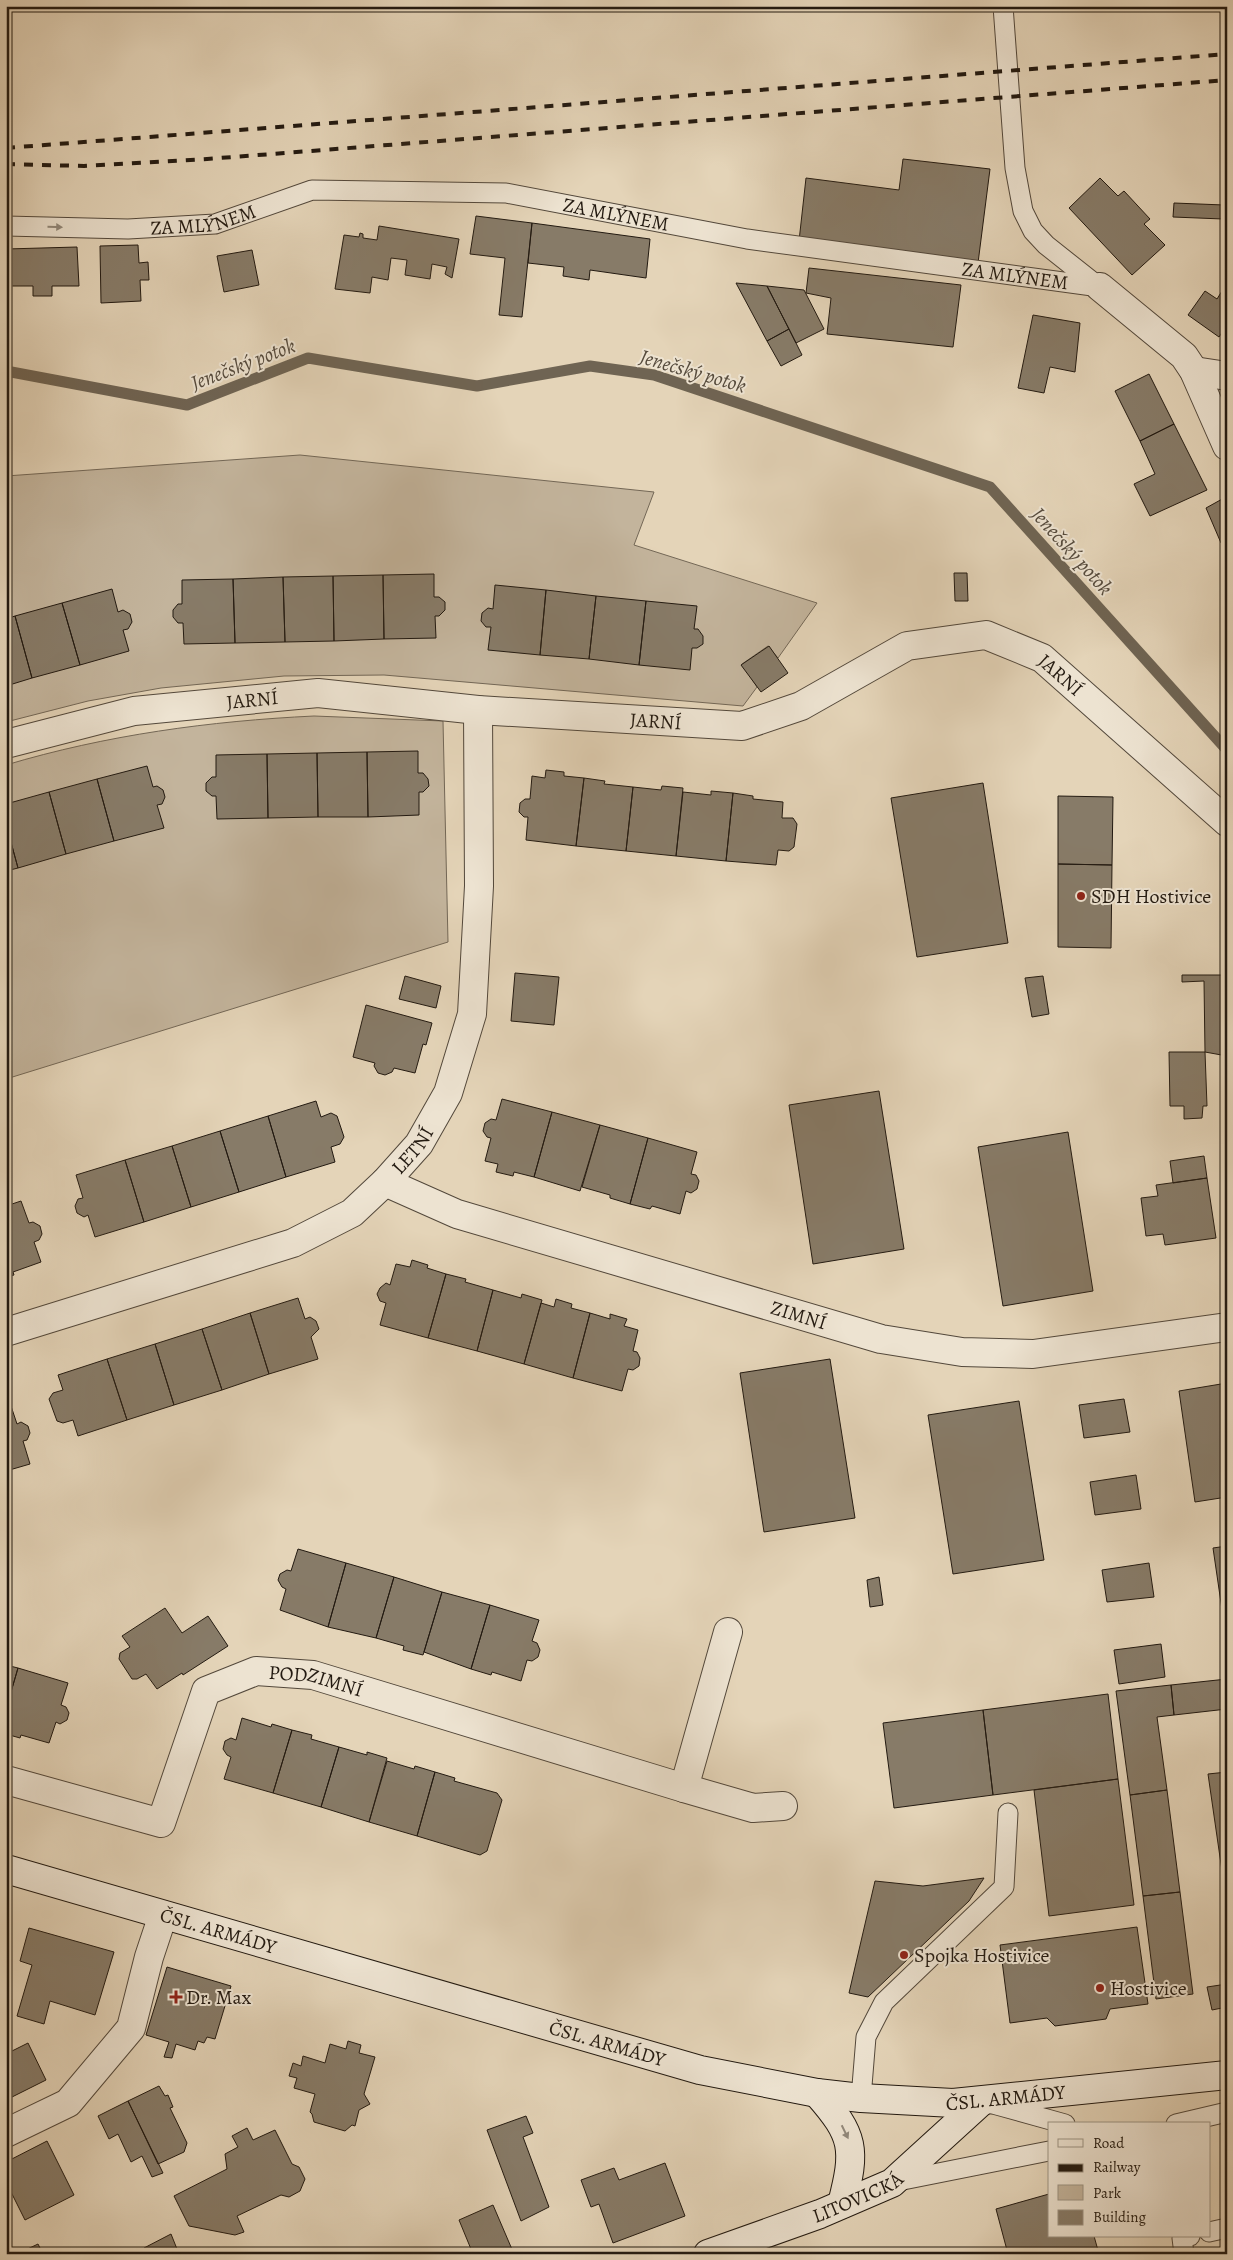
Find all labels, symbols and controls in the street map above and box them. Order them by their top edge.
street label: ZA MLÝNEM [561,191,671,238]
street label: ZA MLÝNEM [150,198,260,242]
one-way arrow [47,223,63,231]
street label: ZA MLÝNEM [960,255,1070,297]
water label: Jenečský potok [186,331,299,397]
water label: Jenečský potok [635,342,750,400]
water label: Jenečský potok [1024,500,1119,601]
street label: JARNÍ [1032,648,1089,702]
street label: JARNÍ [225,684,279,716]
street label: JARNÍ [629,706,682,736]
place label: SDH Hostivice [1091,883,1211,910]
marker: SDH Hostivice [1075,890,1087,902]
street label: LETNÍ [385,1122,440,1180]
street label: ZIMNÍ [767,1294,830,1336]
street label: PODZIMNÍ [268,1659,366,1703]
street label: ČSL. ARMÁDY [157,1901,281,1961]
place label: Spojka Hostivice [914,1942,1050,1969]
marker: Spojka Hostivice [898,1949,910,1961]
place label: Hostivice [1110,1975,1187,2002]
marker: Hostivice [1094,1982,1106,1994]
place label: Dr. Max [186,1984,252,2011]
marker: Dr. Max [170,1991,182,2003]
street label: ČSL. ARMÁDY [546,2014,670,2074]
street label: ČSL. ARMÁDY [945,2078,1068,2117]
legend [1048,2122,1210,2238]
one-way arrow [841,2125,849,2139]
text: Road [1093,2133,1125,2153]
text: Railway [1093,2157,1141,2177]
street label: LITOVICKÁ [809,2166,910,2230]
text: Park [1093,2183,1122,2203]
text: Building [1093,2207,1146,2227]

